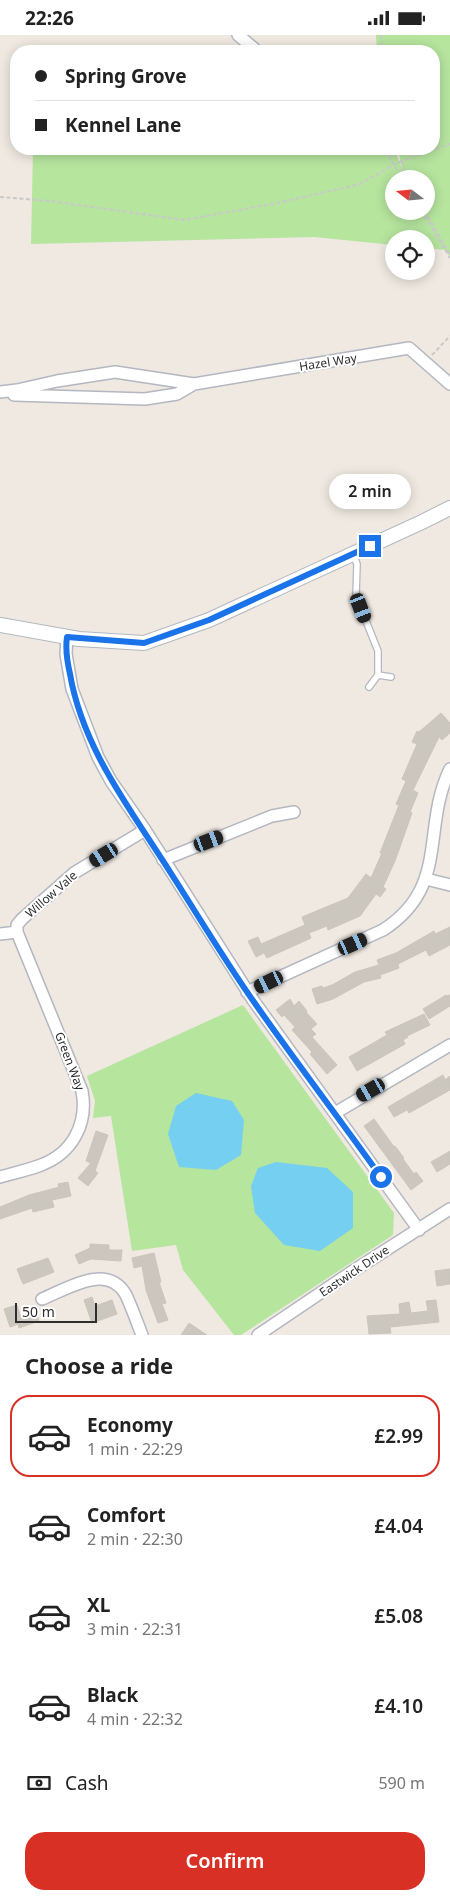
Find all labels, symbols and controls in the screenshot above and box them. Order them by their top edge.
text: 22:26 [25,5,74,31]
text: Spring Grove [65,63,187,89]
text: Kennel Lane [65,112,181,138]
north arrow [385,170,435,220]
map controls [385,170,435,280]
button: locate [385,230,435,280]
street label: Hazel Way [298,349,359,375]
callout: 2 min [329,473,411,509]
text: 2 min [348,480,392,502]
route end [359,535,381,557]
car [348,591,373,625]
car [192,829,225,853]
car [87,841,120,869]
street label: Willow Vale [21,867,81,921]
car [336,931,369,957]
car [252,969,285,995]
street label: Green Way [51,1029,89,1093]
car [354,1076,387,1104]
route start [370,1166,392,1188]
street label: Eastwick Drive [316,1241,393,1301]
scale bar [15,1300,98,1323]
text: 50 m [22,1302,55,1321]
text: Choose a ride [25,1350,173,1380]
text: Economy [87,1412,173,1438]
icon: car [27,1414,72,1459]
text: £2.99 [374,1423,423,1449]
text: 1 min · 22:29 [87,1438,183,1460]
text: Comfort [87,1502,166,1528]
icon: car [27,1504,72,1549]
text: £4.04 [374,1513,423,1539]
text: 2 min · 22:30 [87,1528,183,1550]
text: XL [87,1592,110,1618]
icon: car [27,1594,72,1639]
text: £5.08 [374,1603,423,1629]
text: 3 min · 22:31 [87,1618,183,1640]
text: Black [87,1682,138,1708]
icon: car [27,1684,72,1729]
text: £4.10 [374,1693,423,1719]
text: 4 min · 22:32 [87,1708,183,1730]
icon: cash [25,1769,53,1797]
text: Cash [65,1770,109,1796]
text: 590 m [378,1772,425,1794]
button: Confirm [25,1832,425,1890]

